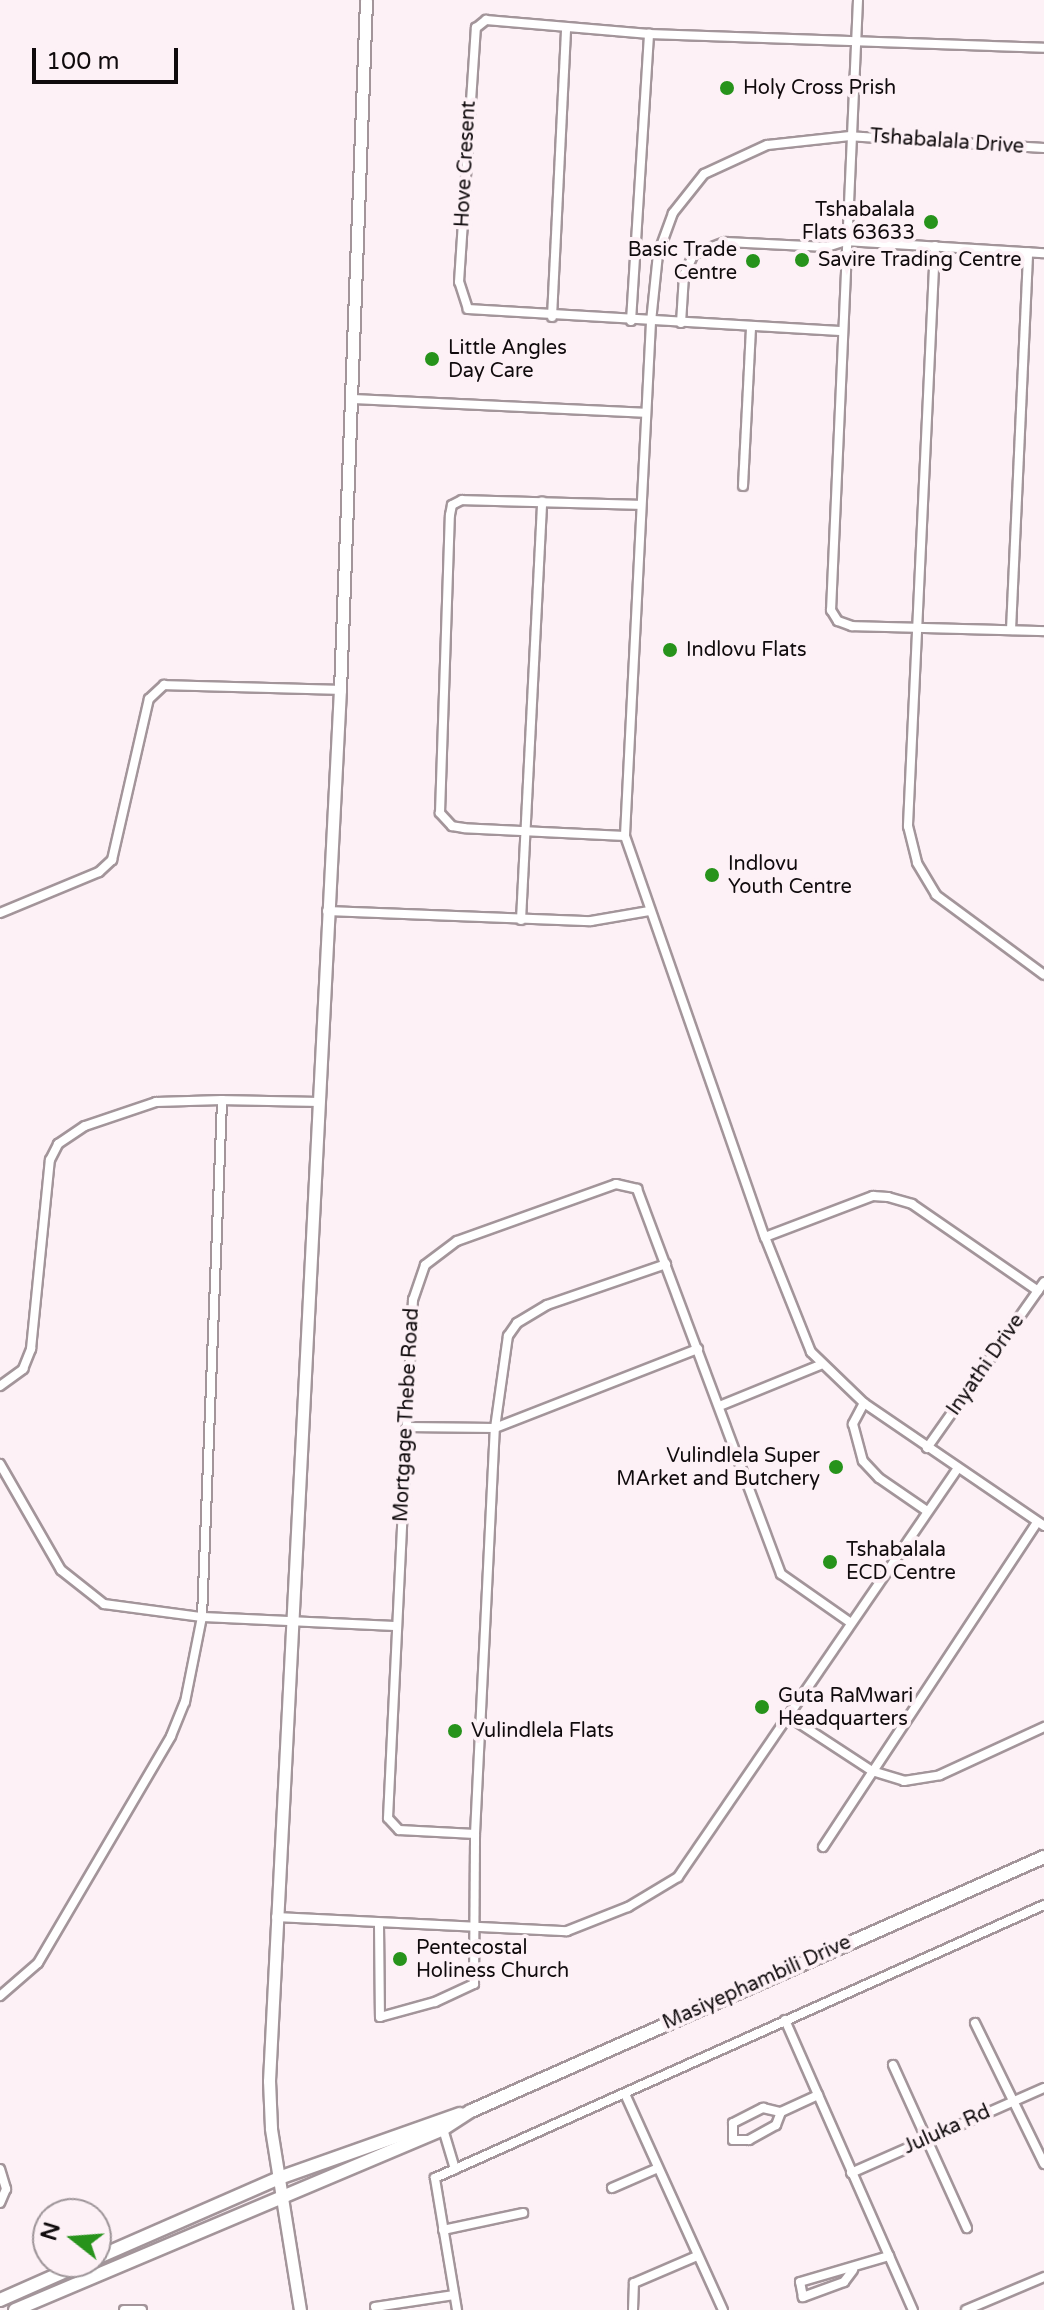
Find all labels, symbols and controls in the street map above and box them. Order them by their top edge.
scale bar [36,32,182,82]
text: 100 m [46,47,120,76]
place label: Holy Cross Prish [743,76,896,100]
marker: Holy Cross Prish [718,79,736,97]
street label: Hove Cresent [451,100,481,228]
street label: Tshabalala Drive [869,125,1025,159]
place label: Tshabalala Flats 63633 [802,198,915,245]
marker: Tshabalala Flats 63633 [922,213,940,231]
place label: Basic Trade Centre [628,238,737,285]
place label: Savire Trading Centre [818,248,1021,272]
marker: Savire Trading Centre [793,251,811,269]
marker: Basic Trade Centre [744,252,762,270]
place label: Little Angles Day Care [448,336,567,383]
marker: Little Angles Day Care [423,350,441,368]
place label: Indlovu Flats [686,638,807,662]
marker: Indlovu Flats [661,641,679,659]
place label: Indlovu Youth Centre [728,852,852,899]
marker: Indlovu Youth Centre [703,866,721,884]
street label: Mortgage Thebe Road [389,1307,425,1523]
street label: Inyathi Drive [942,1310,1030,1420]
place label: Vulindlela Super MArket and Butchery [616,1444,820,1491]
marker: Vulindlela Super MArket and Butchery [827,1458,845,1476]
place label: Tshabalala ECD Centre [846,1538,956,1585]
marker: Tshabalala ECD Centre [821,1553,839,1571]
place label: Guta RaMwari Headquarters [778,1684,913,1731]
marker: Guta RaMwari Headquarters [753,1698,771,1716]
place label: Vulindlela Flats [471,1719,614,1743]
marker: Vulindlela Flats [446,1722,464,1740]
street label: Masiyephambili Drive [659,1931,855,2035]
place label: Pentecostal Holiness Church [416,1936,569,1983]
marker: Pentecostal Holiness Church [391,1950,409,1968]
street label: Juluka Rd [900,2100,994,2160]
north arrow [32,2198,112,2278]
text: N [36,2219,66,2244]

